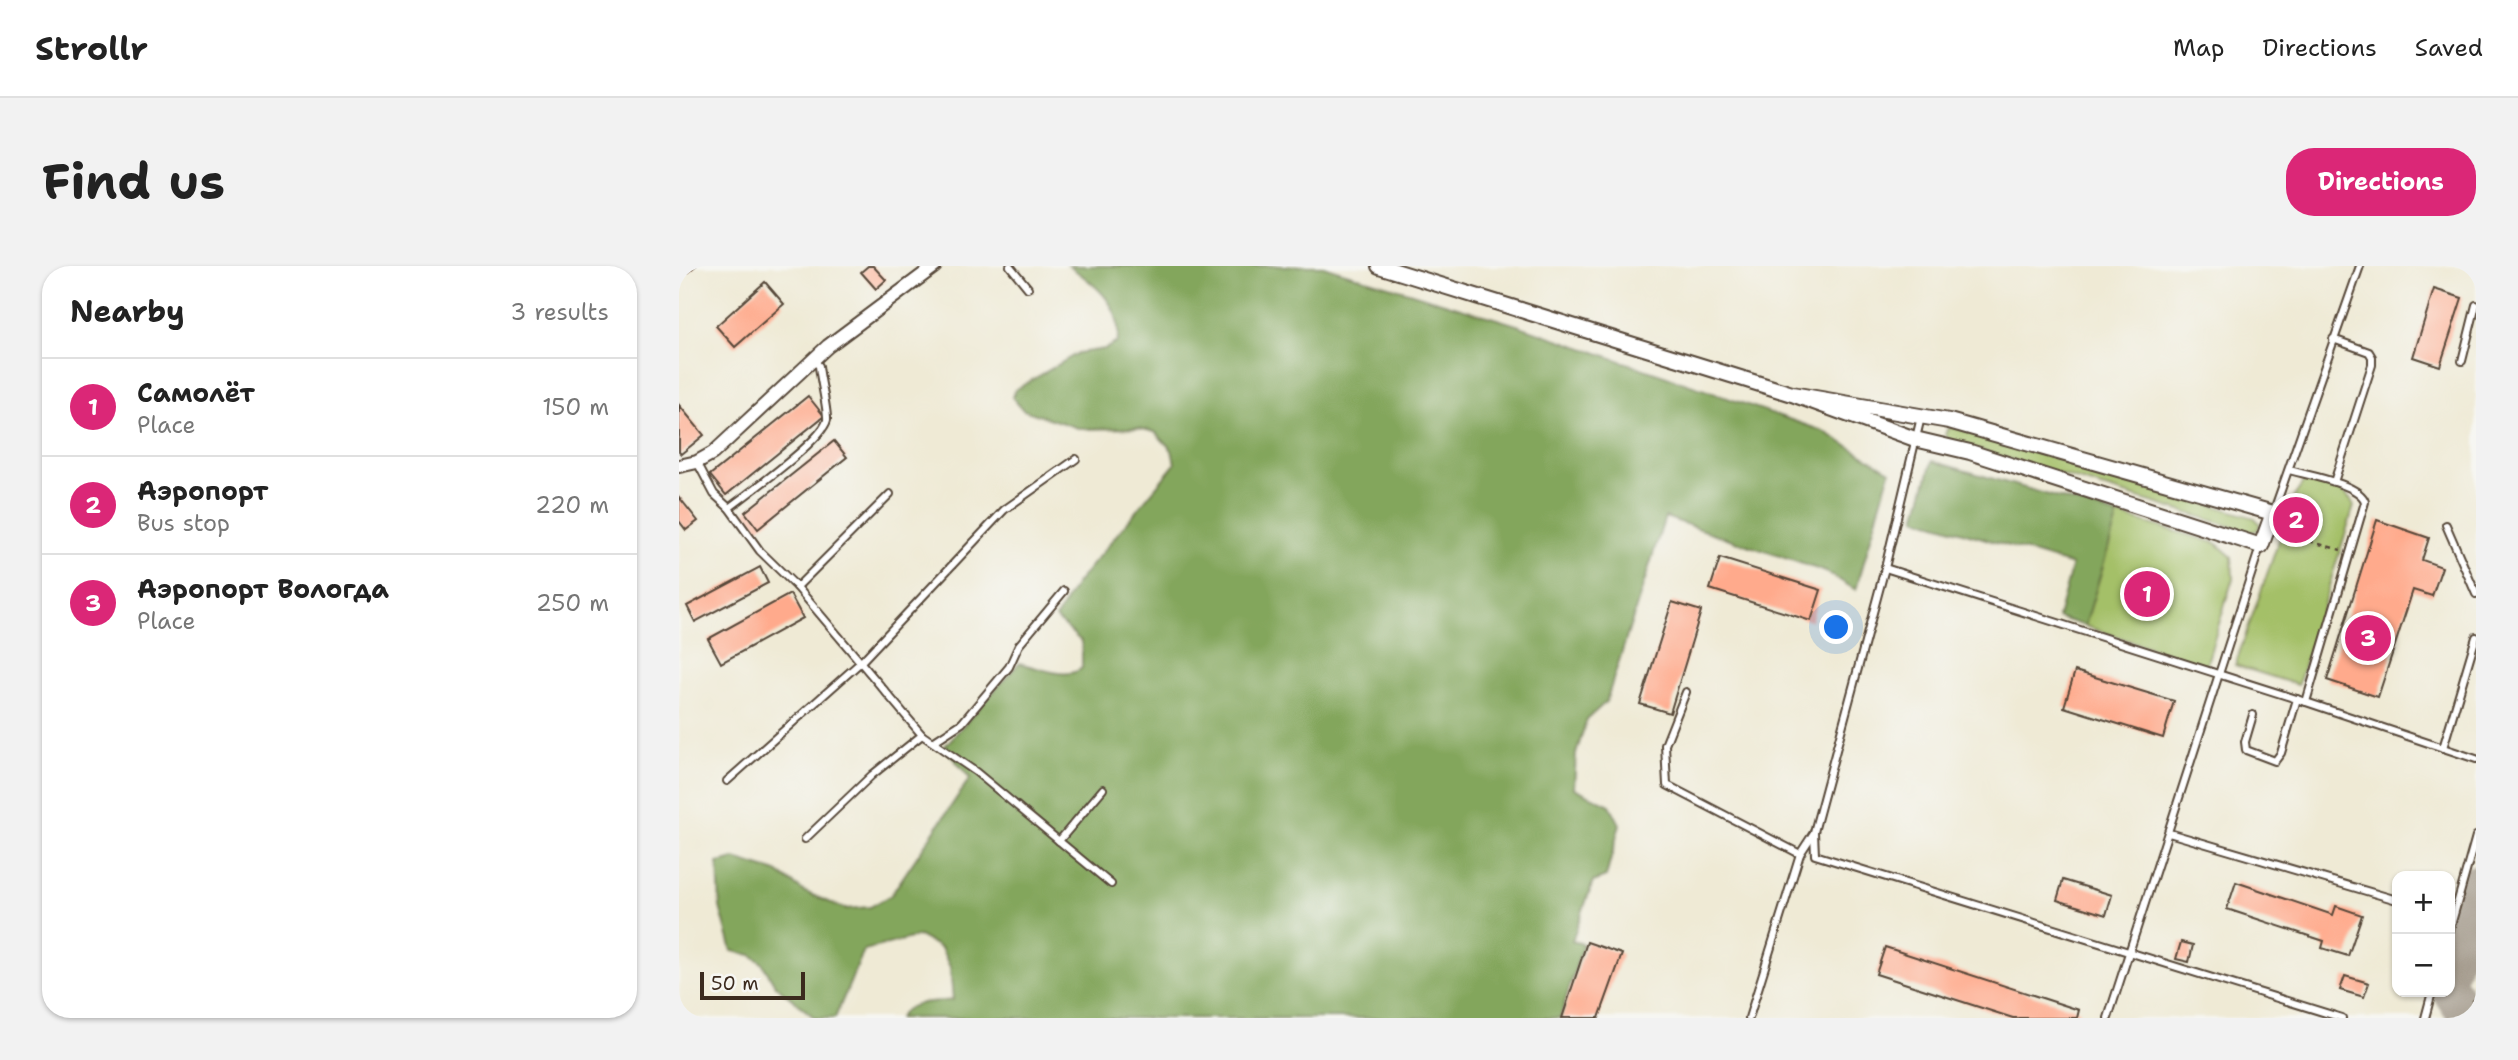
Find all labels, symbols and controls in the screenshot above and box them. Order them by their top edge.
text: Strollr [35,26,148,71]
text: Map [2173,32,2224,64]
text: Directions [2262,32,2377,64]
text: Saved [2415,32,2483,64]
button: Directions [2286,148,2476,216]
text: Find us [42,149,225,215]
text: Nearby [70,291,185,332]
text: 3 results [510,297,609,327]
text: Самолёт [137,375,255,410]
text: 1 [88,392,98,422]
text: 150 m [542,392,609,422]
text: Place [137,410,196,440]
text: Аэропорт [137,473,268,508]
text: 2 [85,490,101,520]
text: 220 m [535,490,609,520]
pin: 2 [2273,494,2319,546]
text: Bus stop [137,508,230,538]
pin: 1 [2124,568,2170,620]
text: Аэропорт Вологда [137,571,389,606]
text: 3 [85,588,101,618]
text: 250 m [536,588,609,618]
text: Place [137,606,196,636]
your location [1819,610,1853,644]
pin: 3 [2345,612,2391,664]
map controls [2392,871,2455,997]
button: + [2392,871,2455,934]
button: − [2392,934,2455,997]
scale bar [700,969,805,1001]
text: 50 m [711,971,759,996]

